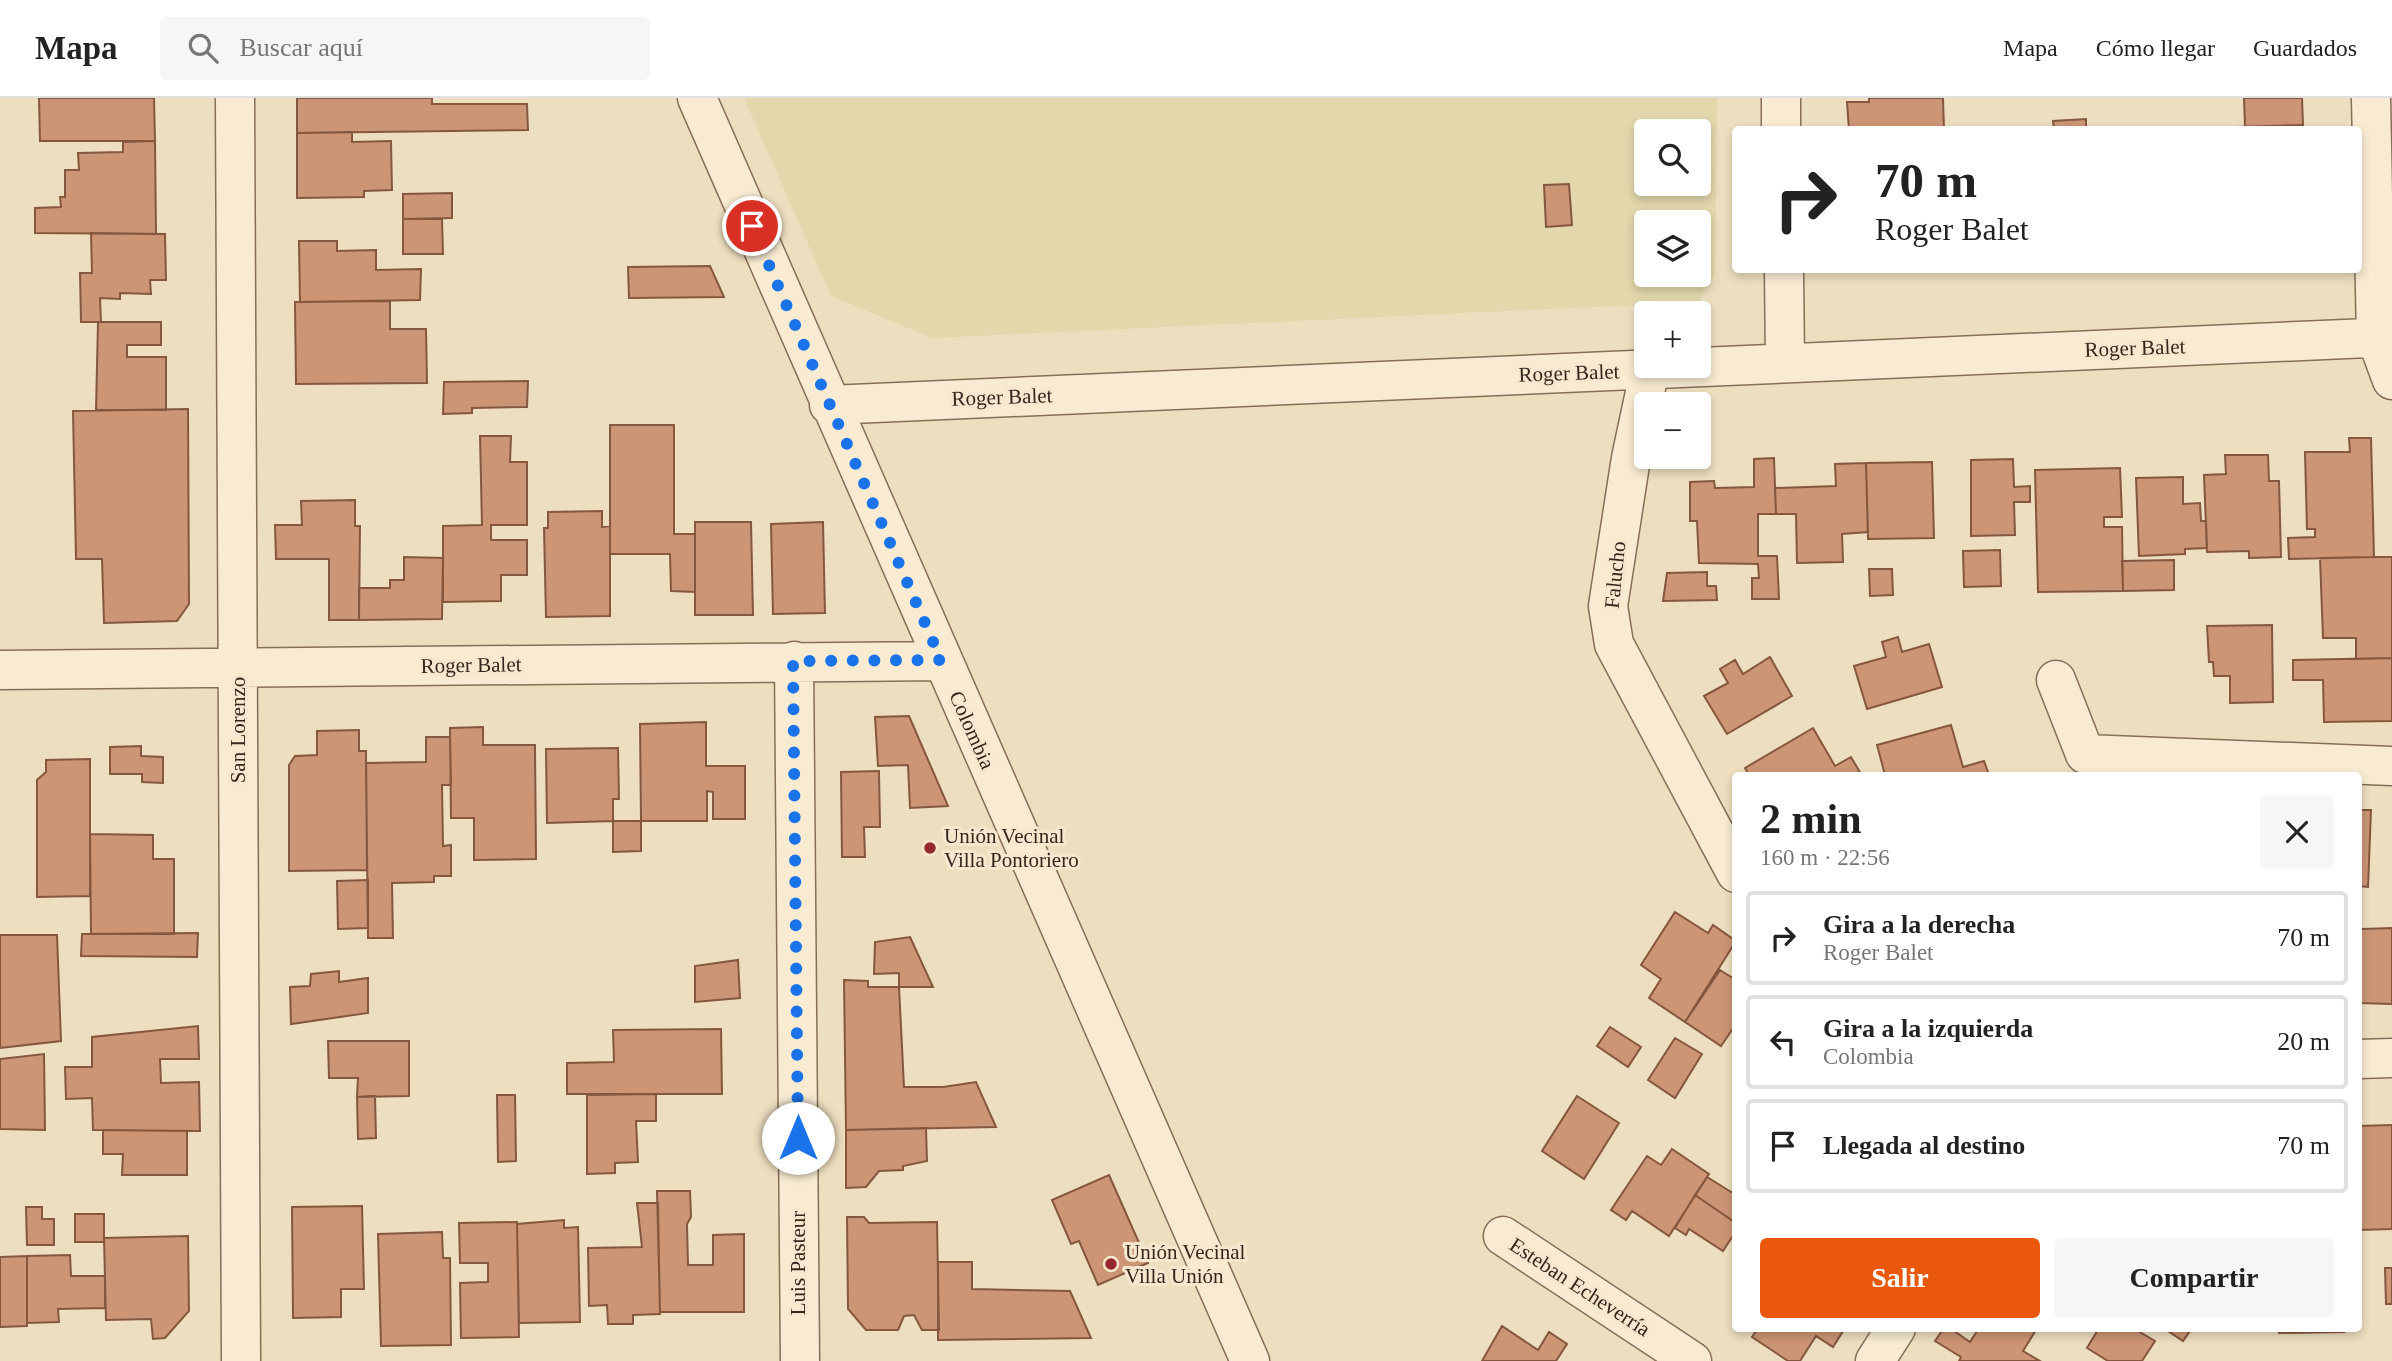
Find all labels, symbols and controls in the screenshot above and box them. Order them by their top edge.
search box [160,17,650,80]
icon: search [184,29,222,67]
text: Mapa [35,30,118,66]
text: Buscar aquí [240,33,363,62]
text: Mapa [2003,35,2058,61]
text: Cómo llegar [2096,35,2215,61]
text: Guardados [2253,35,2357,61]
map controls [1634,119,1711,469]
button: search [1634,119,1711,196]
text: 70 m [1875,153,1977,208]
icon: right [1760,154,1851,245]
pin [722,196,782,256]
icon: arrive [733,207,771,245]
button: layers [1634,210,1711,287]
text: Roger Balet [1875,211,2029,247]
button: + [1634,301,1711,378]
street label: Roger Balet [2084,334,2186,362]
street label: Roger Balet [1518,359,1620,387]
street label: Roger Balet [951,383,1053,411]
button: − [1634,392,1711,469]
street label: Falucho [1600,540,1630,610]
street label: Roger Balet [420,652,522,678]
street label: San Lorenzo [226,677,250,783]
street label: Colombia [944,687,1000,773]
button: close [2260,795,2334,869]
text: 2 min [1760,796,1862,842]
place label: Unión Vecinal Villa Pontoriero [944,824,1079,872]
marker: Unión Vecinal Villa Pontoriero [922,840,938,856]
text: 160 m · 22:56 [1760,845,1890,870]
text: Gira a la derecha [1823,910,2015,939]
icon: right [1764,919,1802,957]
text: 70 m [2277,923,2330,952]
text: Roger Balet [1823,940,1934,965]
text: Gira a la izquierda [1823,1014,2033,1043]
icon: left [1764,1023,1802,1061]
text: 20 m [2277,1027,2330,1056]
text: Colombia [1823,1044,1914,1069]
position arrow [761,1101,835,1175]
icon: arrive [1764,1127,1802,1165]
text: Llegada al destino [1823,1131,2025,1160]
text: 70 m [2277,1131,2330,1160]
street label: Luis Pasteur [786,1211,810,1315]
street label: Esteban Echeverría [1505,1233,1655,1342]
button: Salir [1760,1238,2040,1318]
button: Compartir [2054,1238,2334,1318]
place label: Unión Vecinal Villa Unión [1125,1240,1246,1288]
marker: Unión Vecinal Villa Unión [1103,1256,1119,1272]

